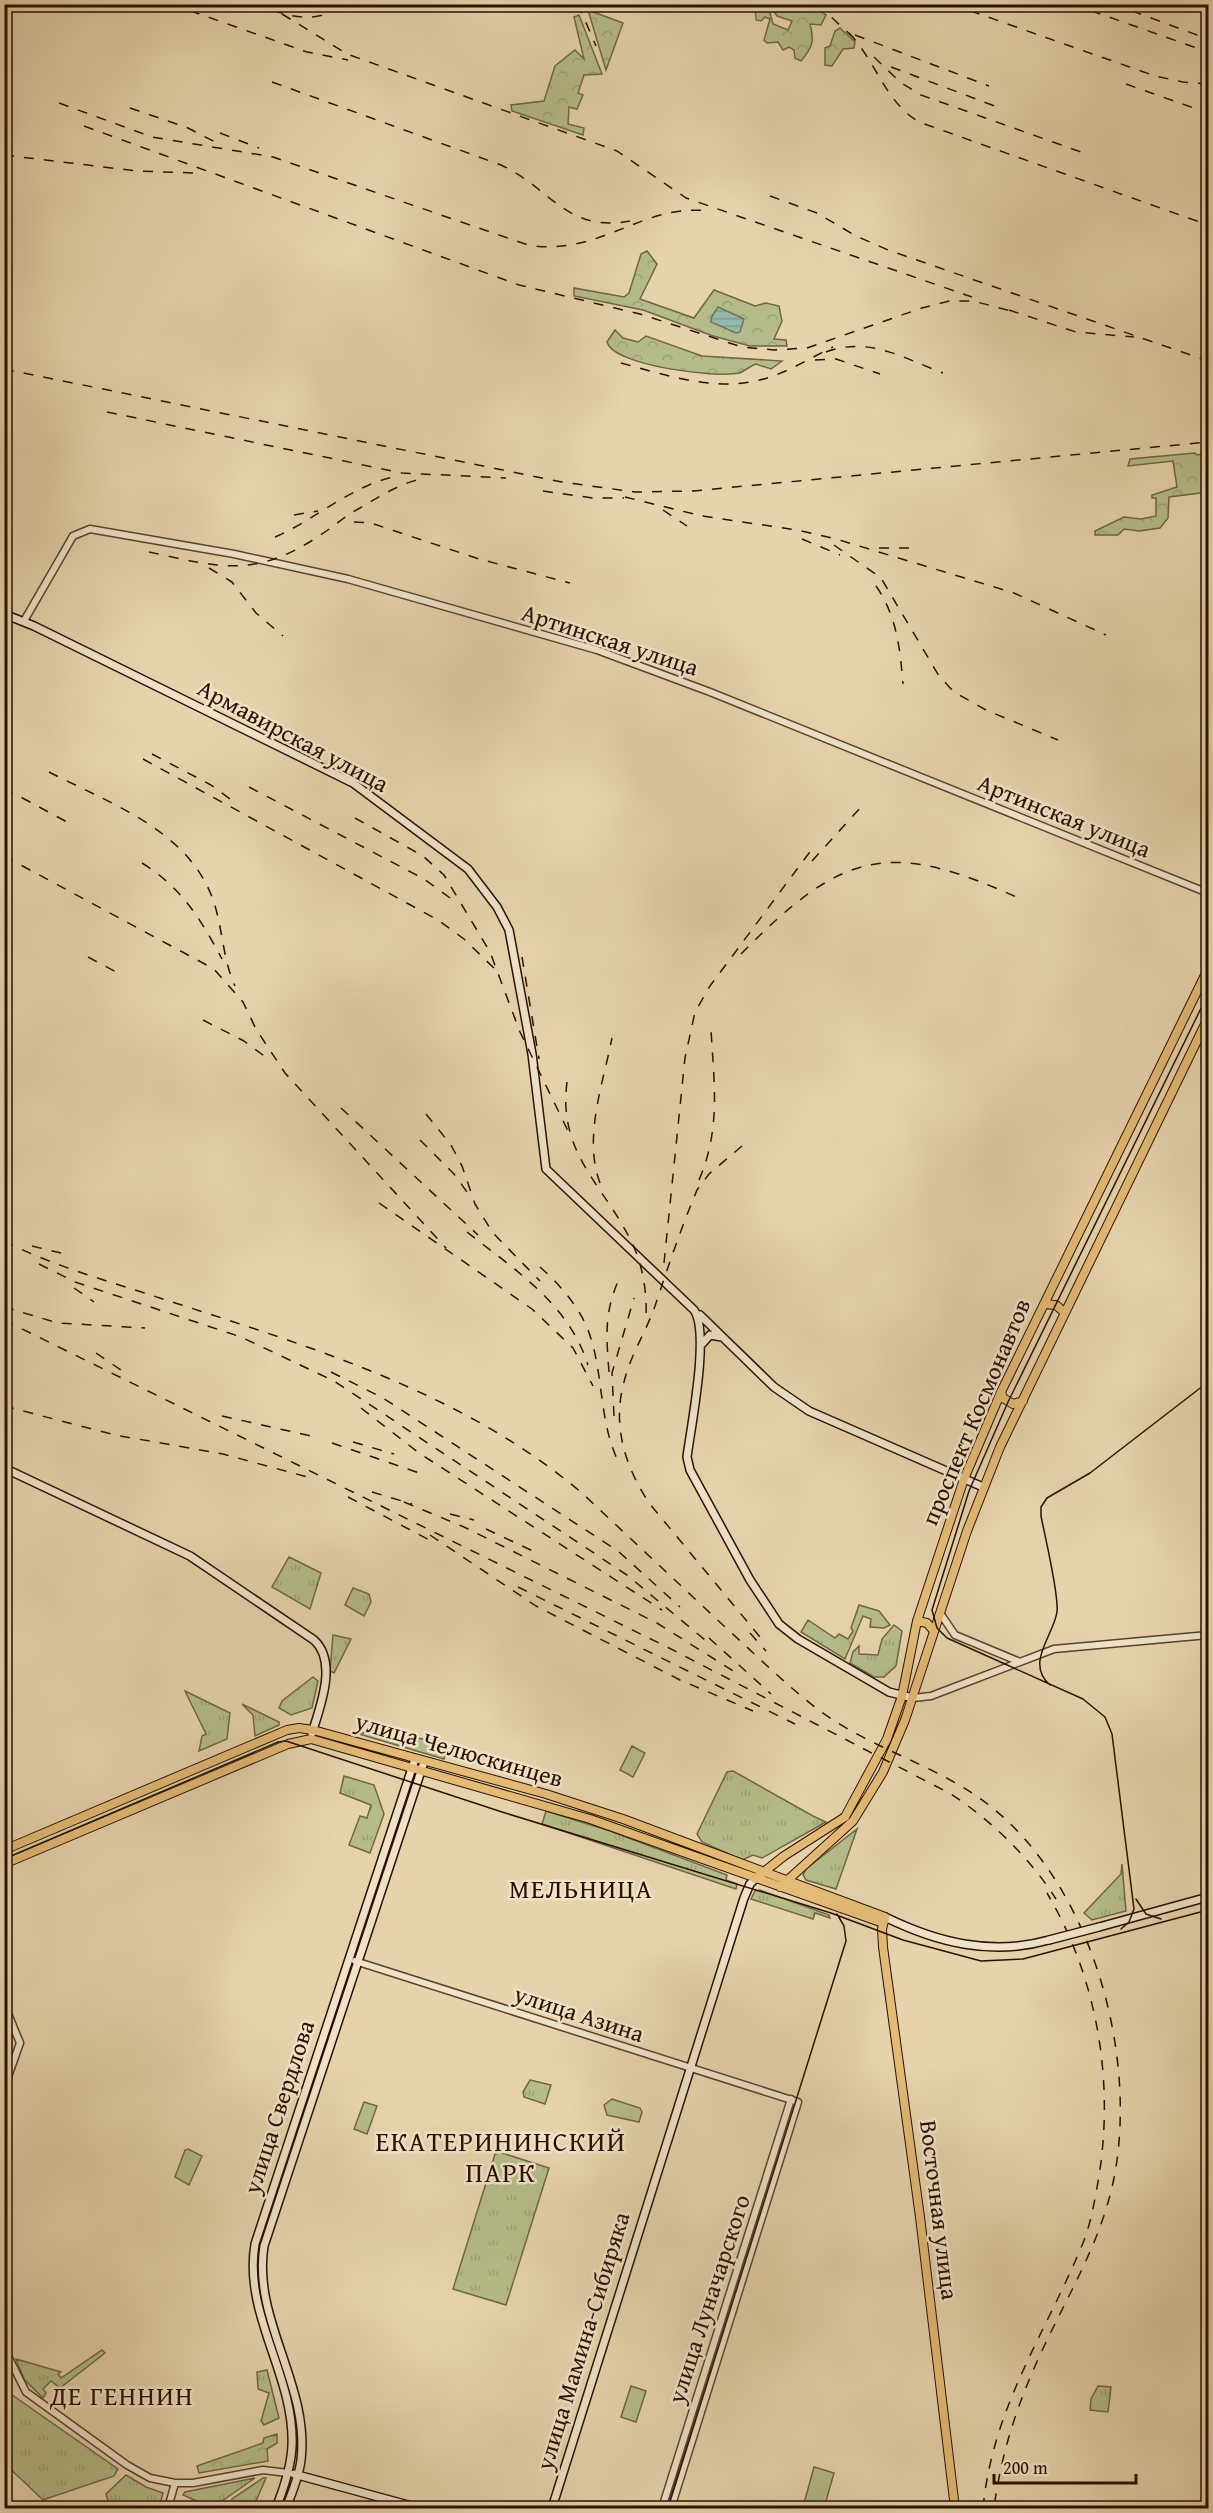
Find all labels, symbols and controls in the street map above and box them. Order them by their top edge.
street label: Артинская улица [517,594,704,685]
street label: Армавирская улица [191,670,395,801]
street label: Артинская улица [972,765,1157,866]
street label: проспект Космонавтов [912,1293,1039,1531]
street label: улица Челюскинцев [350,1703,567,1796]
district label: МЕЛЬНИЦА [509,1869,653,1908]
street label: улица Азина [509,1976,649,2051]
street label: улица Свердлова [234,2015,323,2199]
street label: Восточная улица [911,2118,968,2302]
district label: ЕКАТЕРИНИНСКИЙ ПАРК [376,2121,626,2192]
street label: улица Луначарского [658,2190,759,2409]
street label: улица Мамина-Сибиряка [526,2207,639,2475]
district label: ДЕ ГЕННИН [49,2376,194,2415]
scale bar [994,2447,1136,2485]
text: 200 m [1003,2454,1048,2481]

